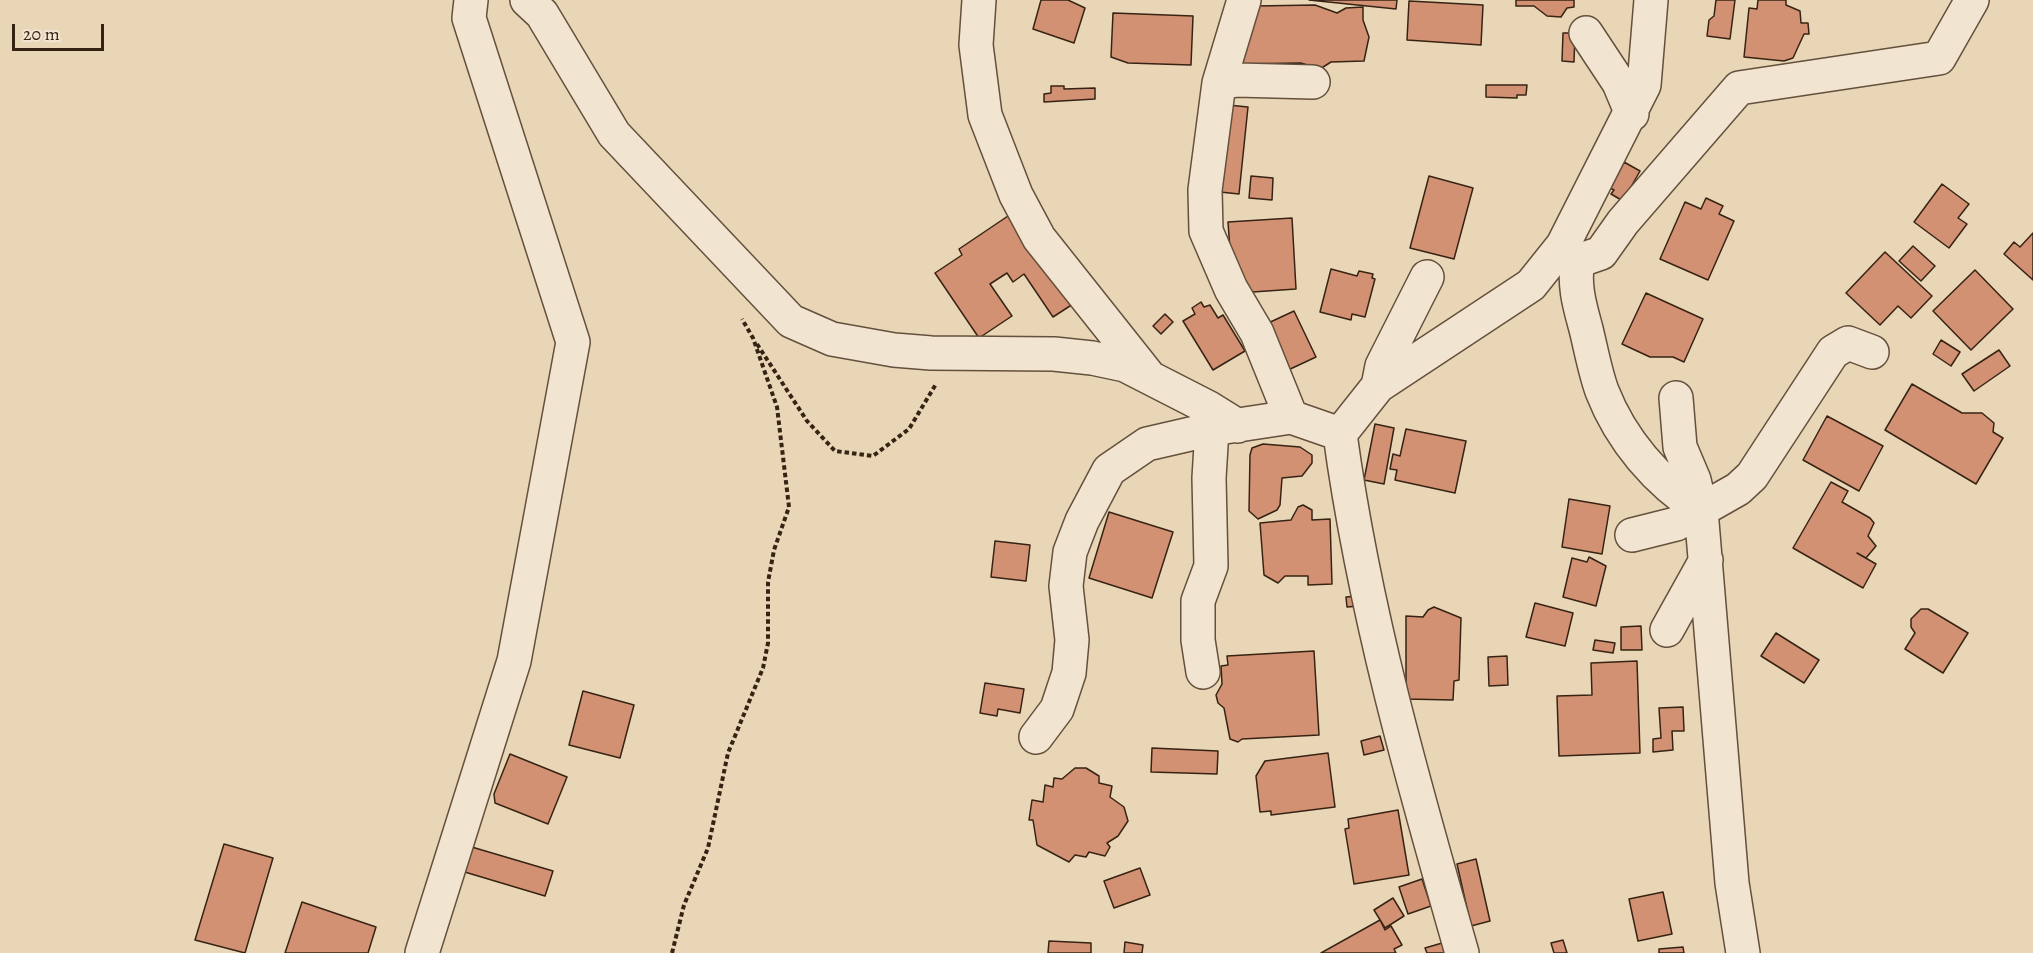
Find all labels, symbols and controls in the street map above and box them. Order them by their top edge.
scale bar [15,12,106,50]
text: 20 m [23,22,60,46]

